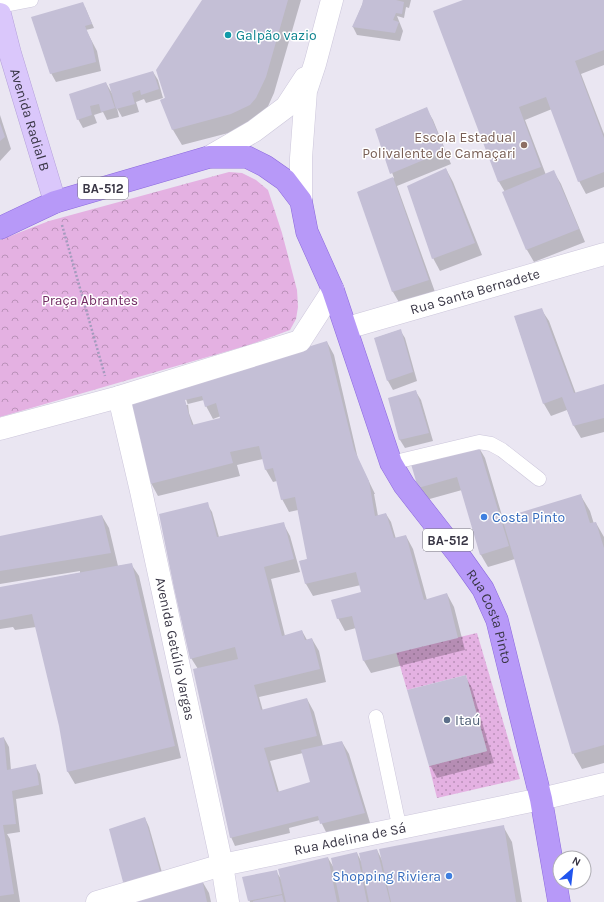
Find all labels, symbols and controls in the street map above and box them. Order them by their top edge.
place label: Galpão vazio [236,27,317,44]
marker: Galpão vazio [223,30,233,40]
street label: Avenida Radial B [7,66,54,173]
place label: Escola Estadual Polivalente de Camaçari [362,129,516,162]
marker: Escola Estadual Polivalente de Camaçari [519,140,529,150]
road number: BA-512 [78,177,128,199]
street label: Rua Santa Bernadete [408,264,542,318]
park label: Praça Abrantes [42,292,138,309]
place label: Costa Pinto [492,509,565,526]
marker: Costa Pinto [479,512,489,522]
road number: BA-512 [423,529,473,551]
street label: Rua Costa Pinto [463,566,516,665]
street label: Avenida Getúlio Vargas [152,576,198,722]
place label: Itaú [455,712,480,729]
marker: Itaú [442,715,452,725]
street label: Rua Adelina de Sá [292,819,408,858]
north arrow [552,850,592,890]
text: N [570,854,583,869]
place label: Shopping Riviera [332,868,441,885]
marker: Shopping Riviera [444,871,454,881]

